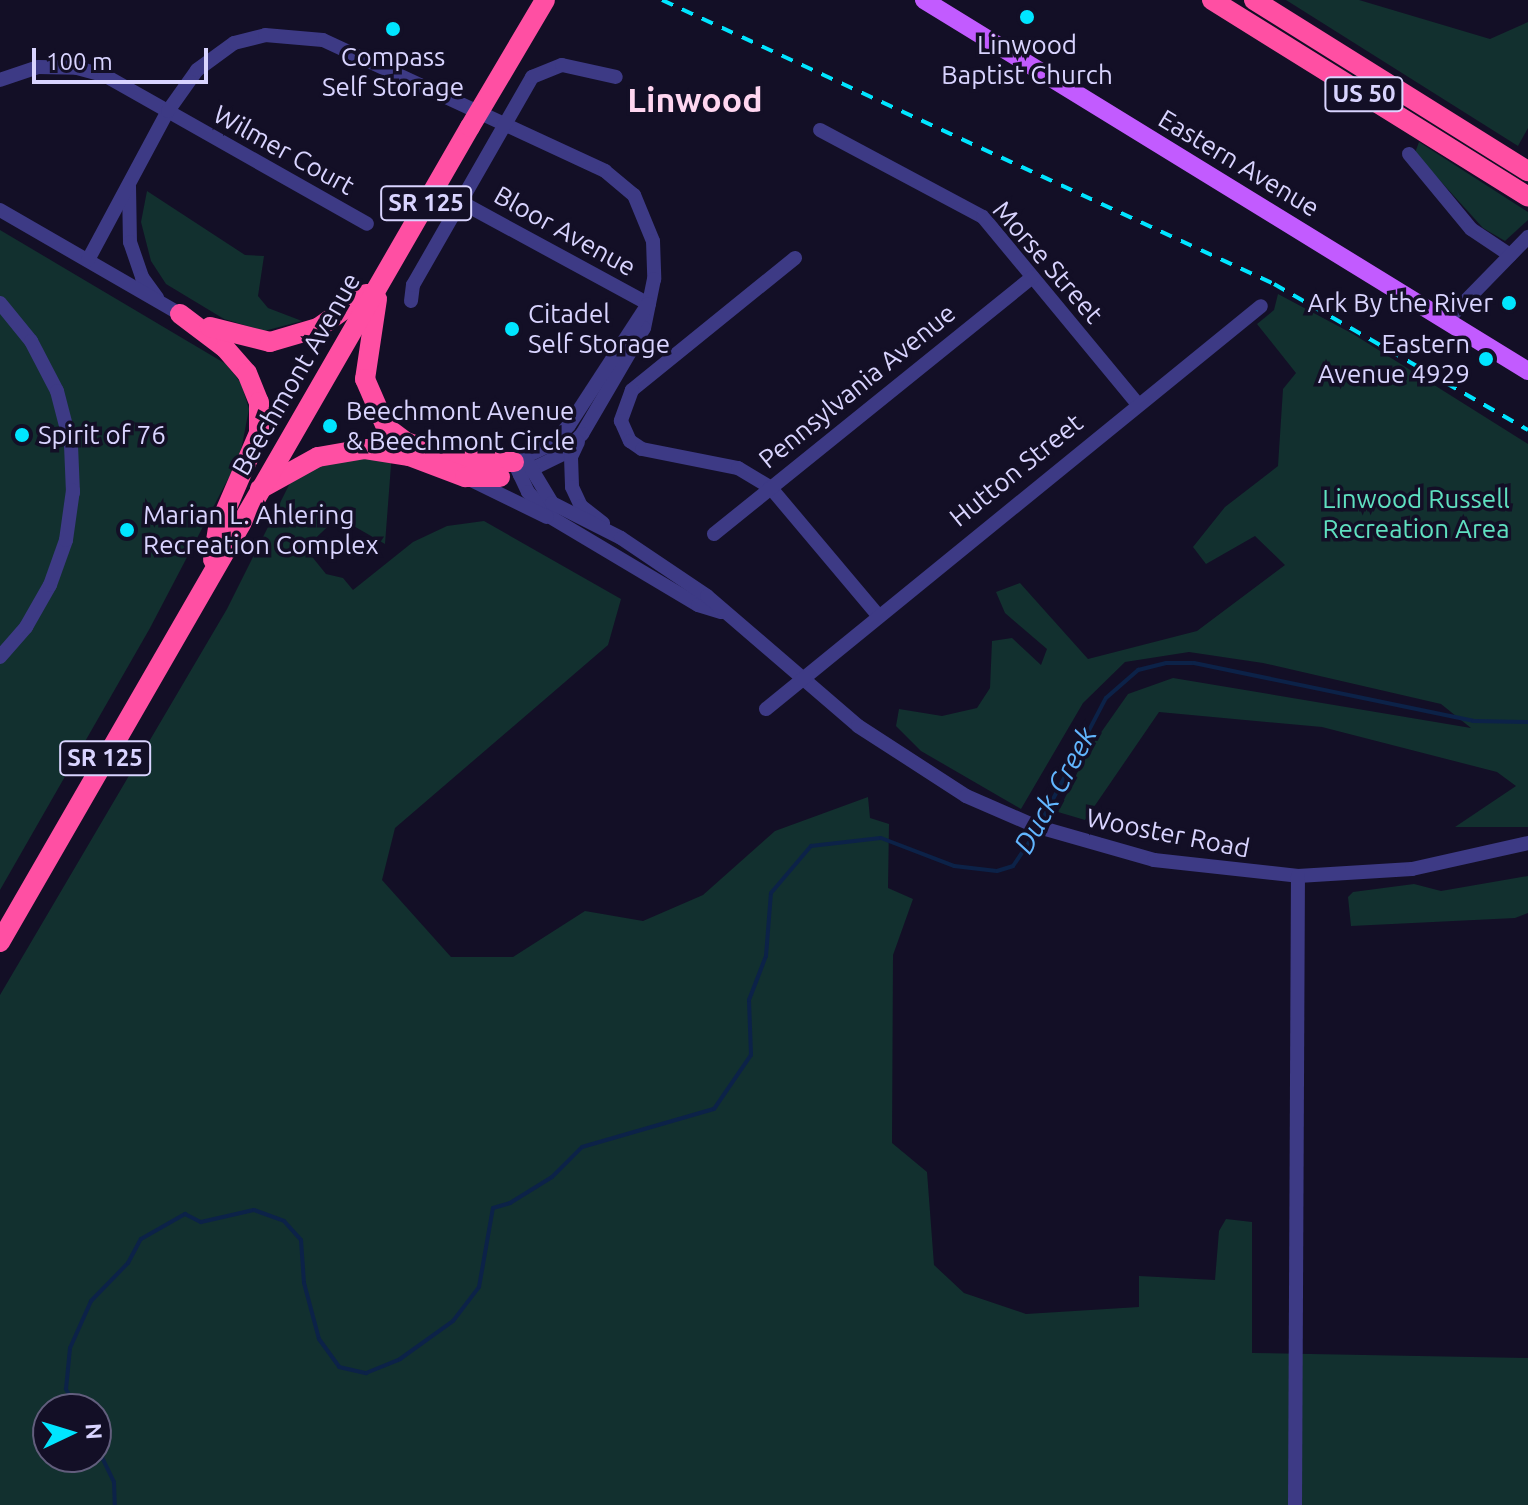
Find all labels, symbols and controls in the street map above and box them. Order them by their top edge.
marker: Linwood Baptist Church [1018,8,1036,26]
marker: Compass Self Storage [384,20,402,38]
place label: Linwood Baptist Church [941,29,1113,90]
scale bar [36,32,212,82]
place label: Compass Self Storage [322,41,464,102]
text: 100 m [46,48,113,75]
road number: US 50 [1324,74,1404,114]
district label: Linwood [627,80,763,120]
street label: Wilmer Court [208,98,360,202]
street label: Eastern Avenue [1153,103,1325,223]
street label: Bloor Avenue [489,179,641,283]
road number: SR 125 [380,183,472,223]
street label: Morse Street [986,194,1110,330]
street label: Beechmont Avenue [225,267,367,481]
place label: Ark By the River [1307,287,1493,319]
marker: Ark By the River [1500,294,1518,312]
street label: Pennsylvania Avenue [752,297,962,475]
place label: Citadel Self Storage [528,298,670,360]
marker: Citadel Self Storage [503,320,521,338]
place label: Eastern Avenue 4929 [1318,328,1470,390]
marker: Eastern Avenue 4929 [1477,350,1495,368]
place label: Beechmont Avenue & Beechmont Circle [346,395,575,456]
street label: Hutton Street [943,407,1089,533]
marker: Beechmont Avenue & Beechmont Circle [321,417,339,435]
place label: Spirit of 76 [38,419,166,451]
marker: Spirit of 76 [13,426,31,444]
park label: Linwood Russell Recreation Area [1322,483,1510,544]
place label: Marian L. Ahlering Recreation Complex [143,499,379,560]
marker: Marian L. Ahlering Recreation Complex [118,521,136,539]
water label: Duck Creek [1006,721,1104,859]
road number: SR 125 [59,738,151,778]
street label: Wooster Road [1084,802,1252,864]
north arrow [32,1393,112,1473]
text: N [81,1422,107,1440]

